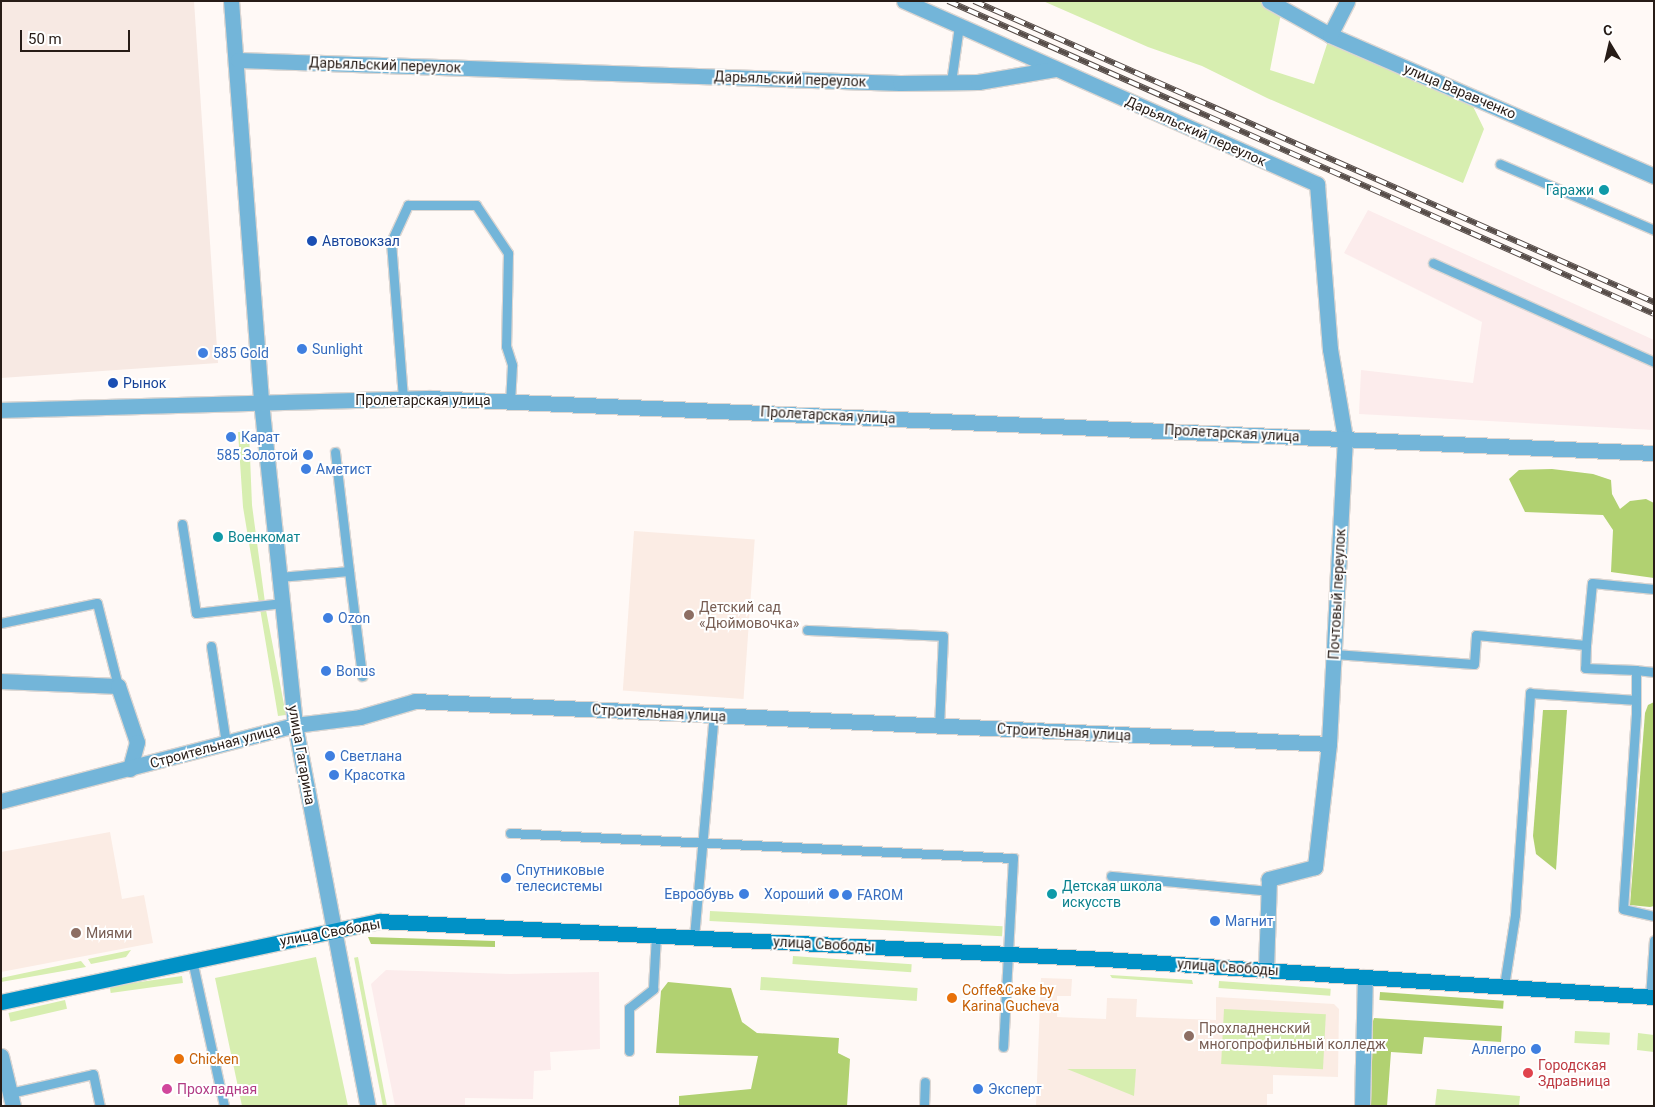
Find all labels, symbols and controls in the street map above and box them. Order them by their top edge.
scale bar [22,20,132,52]
north arrow [1585,20,1635,70]
text: С [1602,22,1613,39]
text: 50 m [28,30,62,48]
street label: Дарьяльский переулок [309,54,461,76]
street label: улица Варавченко [1401,60,1519,122]
street label: Дарьяльский переулок [714,68,866,90]
street label: Дарьяльский переулок [1123,92,1269,170]
place label: Гаражи [1546,182,1594,198]
marker: Гаражи [1598,184,1610,196]
place label: Автовокзал [322,233,400,249]
marker: Автовокзал [306,235,318,247]
place label: Sunlight [312,341,363,357]
marker: Sunlight [296,343,308,355]
place label: 585 Gold [213,345,269,361]
marker: 585 Gold [197,347,209,359]
place label: Рынок [123,375,166,391]
marker: Рынок [107,377,119,389]
street label: Пролетарская улица [355,392,491,408]
street label: Пролетарская улица [760,403,896,427]
street label: Пролетарская улица [1164,421,1300,445]
place label: Карат [241,429,280,445]
marker: Карат [225,431,237,443]
place label: 585 Золотой [216,447,298,463]
marker: 585 Золотой [302,449,314,461]
place label: Аметист [316,461,372,477]
marker: Аметист [300,463,312,475]
street label: Почтовый переулок [1325,528,1349,660]
place label: Военкомат [228,529,300,545]
marker: Военкомат [212,531,224,543]
place label: Детский сад «Дюймовочка» [699,599,799,632]
marker: Детский сад «Дюймовочка» [683,609,695,621]
place label: Ozon [338,610,370,626]
marker: Ozon [322,612,334,624]
place label: Bonus [336,663,375,679]
marker: Bonus [320,665,332,677]
street label: Строительная улица [591,701,727,725]
street label: улица Гагарина [285,704,319,806]
street label: Строительная улица [148,720,282,772]
street label: Строительная улица [996,720,1132,744]
place label: Светлана [340,748,402,764]
marker: Светлана [324,750,336,762]
place label: Красотка [344,767,405,783]
marker: Красотка [328,769,340,781]
place label: Спутниковые телесистемы [516,862,604,894]
marker: Спутниковые телесистемы [500,872,512,884]
place label: Детская школа искусств [1062,878,1162,910]
place label: Еврообувь [664,886,734,902]
place label: Хороший [764,886,824,902]
place label: FAROM [857,887,903,903]
marker: Еврообувь [738,888,750,900]
marker: Хороший [828,888,840,900]
marker: Детская школа искусств [1046,888,1058,900]
marker: FAROM [841,889,853,901]
place label: Магнит [1225,913,1274,929]
street label: улица Свободы [279,915,381,949]
marker: Магнит [1209,915,1221,927]
place label: Миями [86,925,132,941]
marker: Миями [70,927,82,939]
street label: улица Свободы [773,933,875,955]
street label: улица Свободы [1177,955,1279,979]
place label: Coffe&Cake by Karina Gucheva [962,982,1059,1014]
marker: Coffe&Cake by Karina Gucheva [946,992,958,1004]
place label: Прохладненский многопрофильный колледж [1199,1020,1386,1052]
marker: Прохладненский многопрофильный колледж [1183,1030,1195,1042]
place label: Аллегро [1471,1041,1526,1057]
marker: Аллегро [1530,1043,1542,1055]
place label: Chicken [189,1051,239,1067]
marker: Chicken [173,1053,185,1065]
place label: Городская Здравница [1538,1057,1610,1090]
marker: Городская Здравница [1522,1067,1534,1079]
place label: Прохладная [177,1081,257,1097]
place label: Эксперт [988,1081,1042,1097]
marker: Прохладная [161,1083,173,1095]
marker: Эксперт [972,1083,984,1095]

